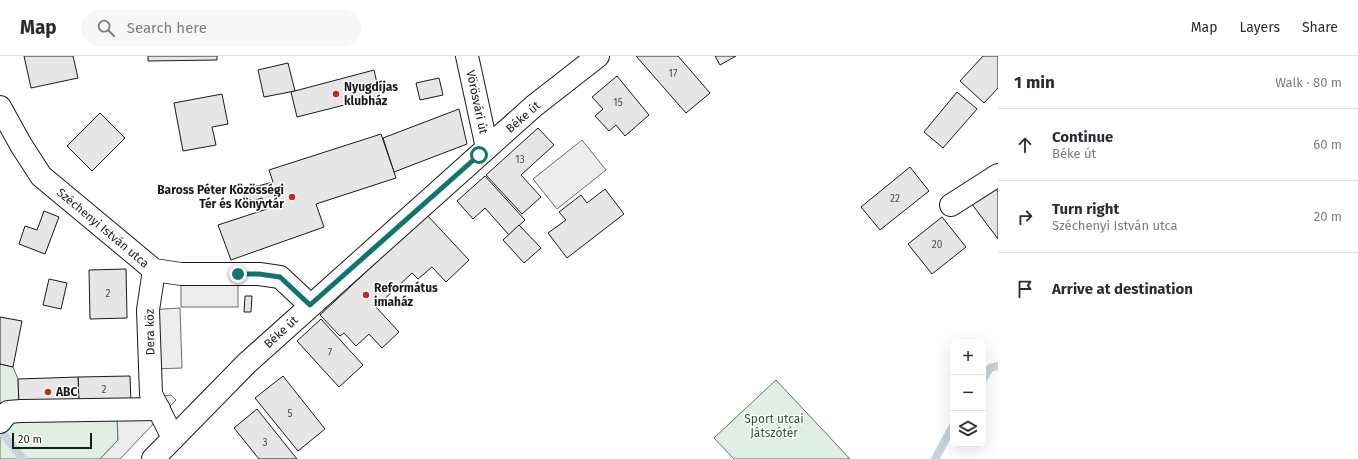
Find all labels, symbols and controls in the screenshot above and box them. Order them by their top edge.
search box [81,10,361,46]
text: Map [20,16,57,39]
icon: search [95,17,117,39]
text: Search here [127,19,207,37]
text: Map [1191,19,1217,36]
text: Layers [1239,19,1280,36]
text: Share [1302,19,1338,36]
house number: 17 [669,68,678,80]
street label: Vörösvári út [463,69,491,136]
text: 1 min [1014,72,1055,93]
text: Walk · 80 m [1275,75,1342,90]
place label: Nyugdíjas klubház [344,80,398,108]
marker: Nyugdíjas klubház [331,89,341,99]
house number: 15 [613,97,623,109]
street label: Béke út [503,98,544,136]
text: Continue [1052,128,1113,146]
icon: ahead [1014,134,1036,156]
text: 60 m [1313,137,1342,152]
route start [470,146,488,164]
text: Béke út [1052,146,1096,161]
house number: 13 [515,154,525,166]
place label: Baross Péter Közösségi Tér és Könyvtár [157,183,284,211]
street label: Széchenyi István utca [54,185,152,271]
marker: Baross Péter Közösségi Tér és Könyvtár [287,192,297,202]
house number: 22 [890,193,900,205]
text: Turn right [1052,200,1119,218]
icon: right [1014,206,1036,228]
text: 20 m [1314,209,1342,224]
text: Széchenyi István utca [1052,218,1178,233]
house number: 20 [932,239,943,251]
route end [229,265,247,283]
icon: arrive [1014,278,1036,300]
text: Arrive at destination [1052,280,1193,298]
place label: Református imaház [374,281,438,309]
house number: 2 [106,288,111,300]
marker: Református imaház [361,290,371,300]
street label: Dera köz [143,309,157,355]
street label: Béke út [261,312,301,351]
map controls [950,339,986,447]
button: + [950,339,986,375]
house number: 7 [328,347,333,359]
button: − [950,375,986,411]
house number: 2 [102,384,107,396]
place label: ABC [55,385,77,399]
marker: ABC [43,387,53,397]
house number: 5 [287,408,293,420]
button: layers [950,411,986,447]
park label: Sport utcai Játszótér [744,412,804,440]
scale bar [12,431,92,450]
text: 20 m [18,433,42,446]
house number: 3 [263,437,268,449]

